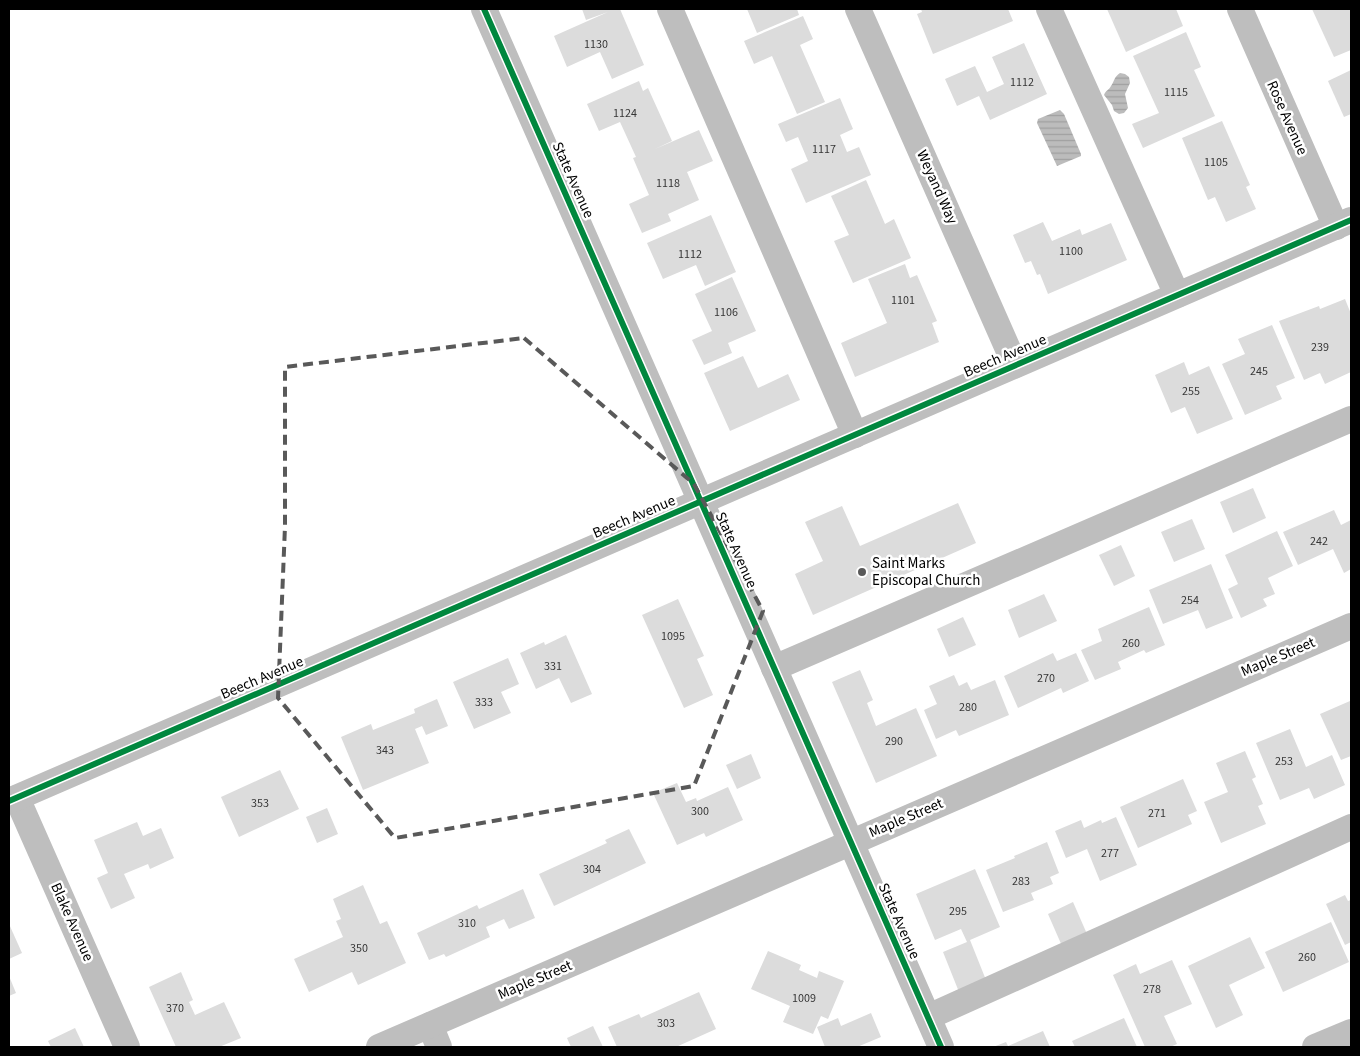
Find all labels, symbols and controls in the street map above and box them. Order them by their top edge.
house number: 1130 [584,36,608,53]
house number: 1112 [1010,74,1034,91]
street label: Rose Avenue [1261,77,1313,159]
house number: 1115 [1164,84,1188,101]
house number: 1124 [613,105,637,122]
street label: State Avenue [547,139,599,221]
house number: 1117 [812,141,836,158]
street label: Weyand Way [911,147,963,227]
house number: 1105 [1204,154,1228,171]
house number: 1118 [656,175,680,192]
house number: 1100 [1059,243,1083,260]
house number: 1112 [678,246,702,263]
house number: 1101 [891,292,915,309]
house number: 1106 [714,304,738,321]
street label: Beech Avenue [960,329,1050,383]
house number: 239 [1311,339,1329,356]
house number: 245 [1250,363,1268,380]
house number: 255 [1182,383,1200,400]
street label: Beech Avenue [589,490,679,544]
street label: State Avenue [710,509,762,591]
house number: 242 [1310,533,1328,550]
place label: Saint Marks Episcopal Church [872,553,980,591]
marker: Saint Marks Episcopal Church [856,566,868,578]
house number: 254 [1181,592,1199,609]
house number: 1095 [661,628,685,645]
street label: Maple Street [1238,632,1318,682]
house number: 260 [1122,635,1140,652]
street label: Beech Avenue [217,651,307,705]
house number: 331 [544,658,562,675]
house number: 270 [1037,670,1055,687]
house number: 333 [475,694,493,711]
house number: 280 [959,699,977,716]
house number: 290 [885,733,903,750]
house number: 343 [376,742,394,759]
house number: 253 [1275,753,1293,770]
street label: Maple Street [866,793,946,843]
house number: 353 [251,795,269,812]
house number: 300 [691,803,709,820]
house number: 271 [1148,805,1166,822]
house number: 277 [1101,845,1119,862]
house number: 304 [583,861,601,878]
house number: 283 [1012,873,1030,890]
street label: Blake Avenue [45,879,99,965]
street label: State Avenue [873,880,925,962]
house number: 295 [949,903,967,920]
house number: 310 [458,915,476,932]
house number: 350 [350,940,368,957]
house number: 260 [1298,949,1316,966]
street label: Maple Street [495,955,575,1005]
house number: 278 [1143,981,1161,998]
house number: 1009 [792,990,816,1007]
house number: 370 [166,1000,184,1017]
house number: 303 [657,1015,675,1032]

